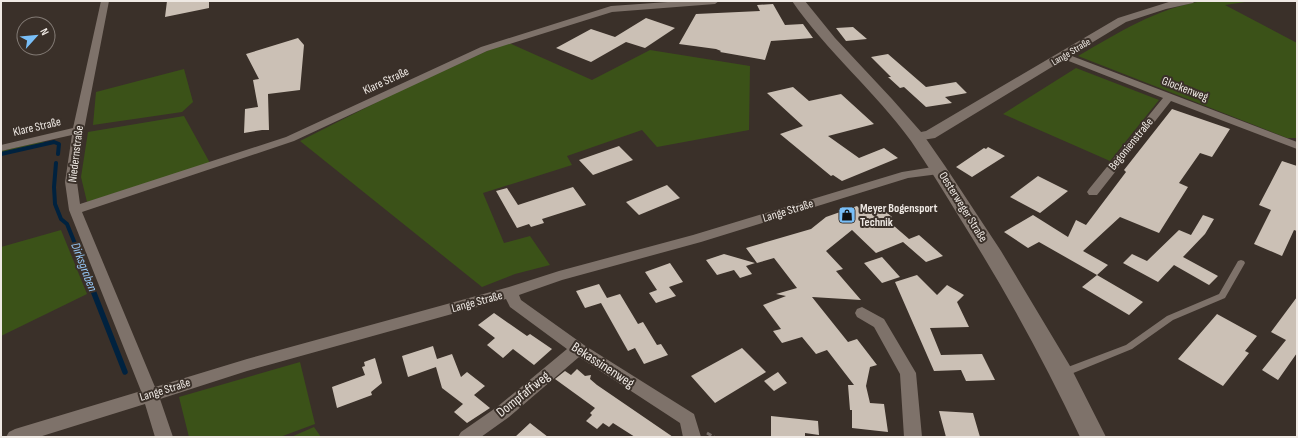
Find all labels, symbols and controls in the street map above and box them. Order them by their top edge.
north arrow [16,16,56,56]
text: N [37,26,52,37]
street label: Lange Straße [1049,36,1093,68]
street label: Klare Straße [361,64,411,98]
street label: Glockenweg [1160,73,1211,105]
street label: Klare Straße [12,114,63,140]
street label: Begonienstraße [1105,115,1157,173]
street label: Niedernstraße [65,124,87,183]
street label: Oesterweger Straße [935,169,991,245]
street label: Lange Straße [761,196,815,226]
place label: Meyer Bogensport Technik [860,201,938,230]
shop icon: Meyer Bogensport Technik [837,205,857,225]
water label: Dirksgraben [67,240,101,294]
street label: Lange Straße [450,288,504,316]
street label: Bekassinenweg [568,338,638,392]
street label: Dompfaffweg [493,367,553,421]
street label: Lange Straße [138,375,192,405]

